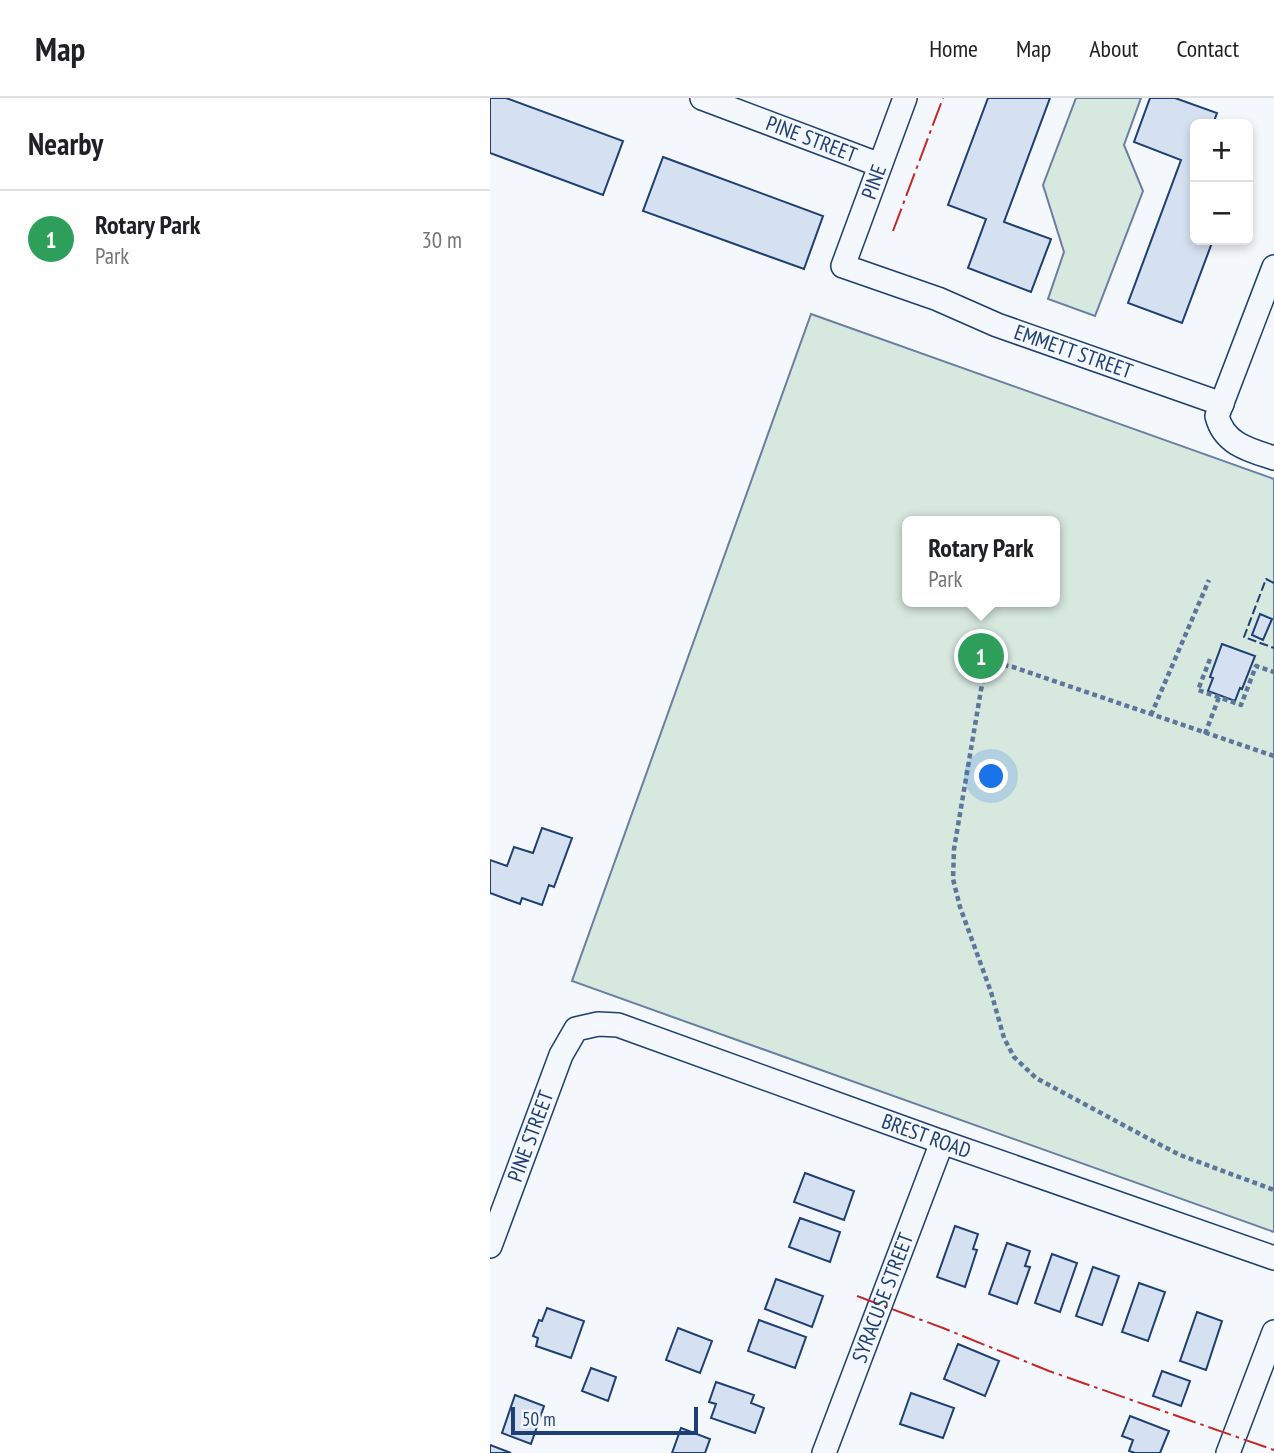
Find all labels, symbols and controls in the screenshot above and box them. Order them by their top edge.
text: Map [35,27,85,70]
text: Home [929,33,978,64]
text: Map [1016,33,1051,64]
text: About [1089,33,1138,64]
text: Contact [1176,33,1239,64]
street label: PINE STREET [762,109,861,168]
map controls [1190,119,1253,245]
button: + [1190,119,1253,182]
text: Nearby [28,124,103,163]
street label: PINE [855,161,892,203]
button: − [1190,182,1253,245]
text: Rotary Park [95,208,200,241]
text: 1 [46,225,57,254]
text: 30 m [421,225,462,254]
text: Park [95,241,129,270]
street label: EMMETT STREET [1011,318,1137,385]
popup [902,516,1060,607]
text: Rotary Park [928,531,1034,564]
text: Park [928,564,963,593]
pin: 1 [958,630,1004,682]
your location [974,759,1008,793]
street label: PINE STREET [501,1086,560,1185]
street label: BREST ROAD [878,1107,974,1164]
street label: SYRACUSE STREET [846,1228,919,1366]
scale bar [511,1404,698,1436]
text: 50 m [522,1407,556,1431]

